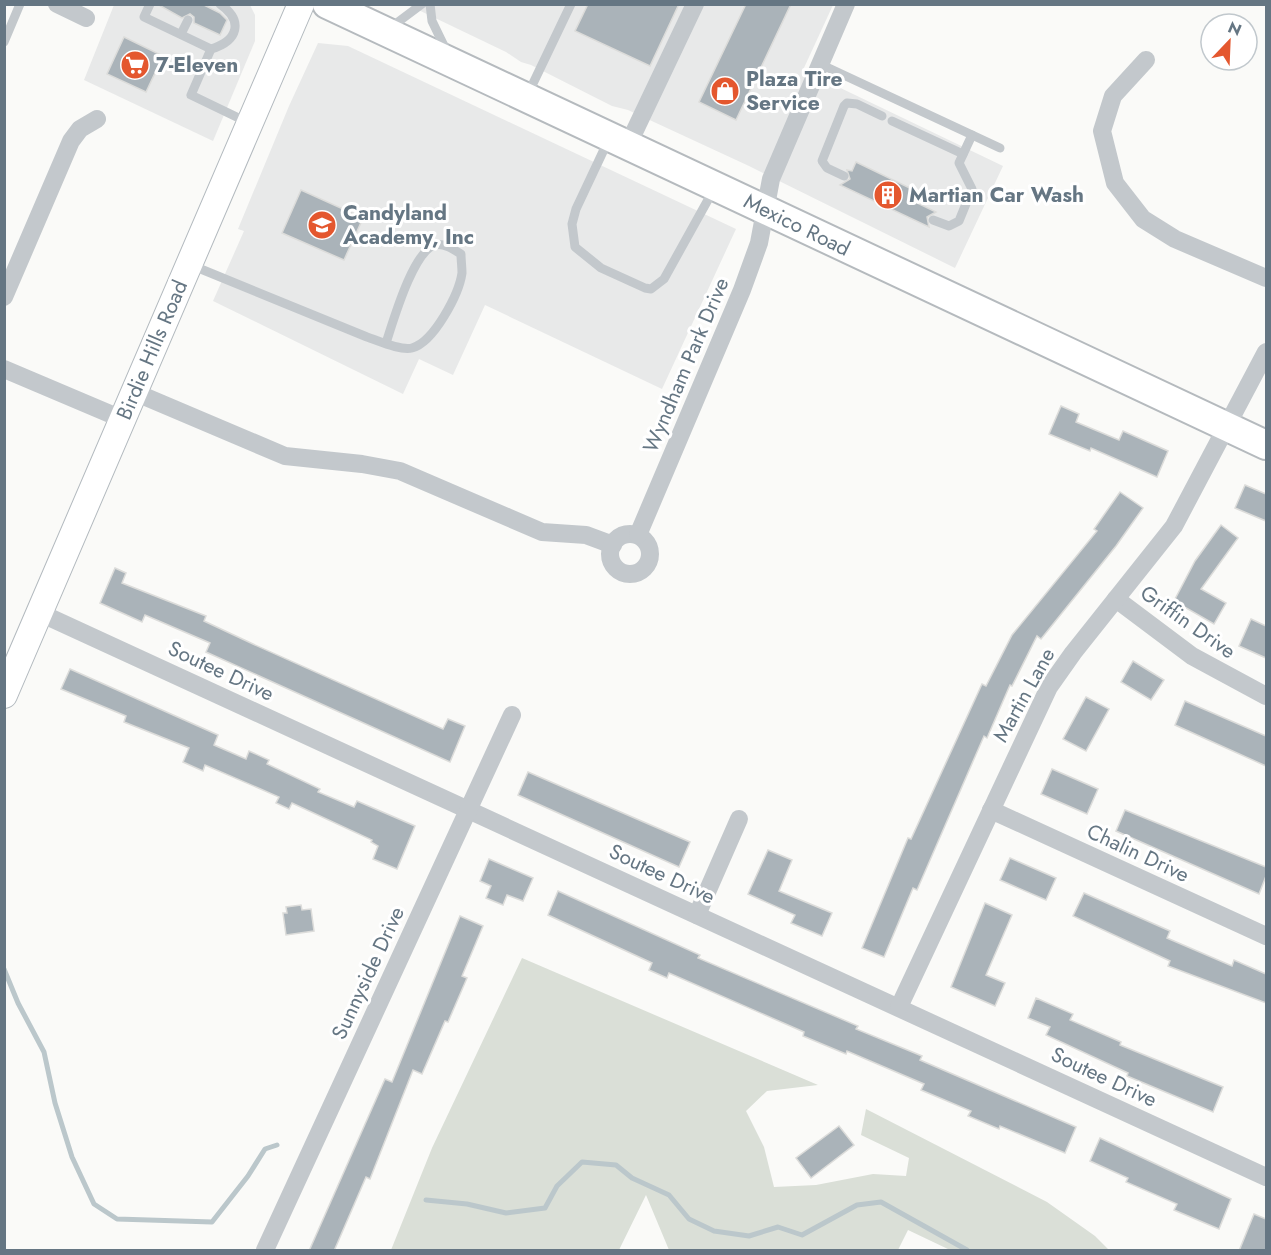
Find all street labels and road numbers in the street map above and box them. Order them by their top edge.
street label: Mexico Road [739,186,855,264]
street label: Wyndham Park Drive [636,273,736,457]
street label: Birdie Hills Road [109,276,195,424]
street label: Griffin Drive [1134,578,1242,666]
street label: Soutee Drive [163,633,279,709]
street label: Martin Lane [986,642,1062,748]
street label: Chalin Drive [1082,816,1194,890]
street label: Soutee Drive [604,836,720,912]
street label: Sunnyside Drive [324,902,412,1044]
street label: Soutee Drive [1046,1039,1162,1115]

